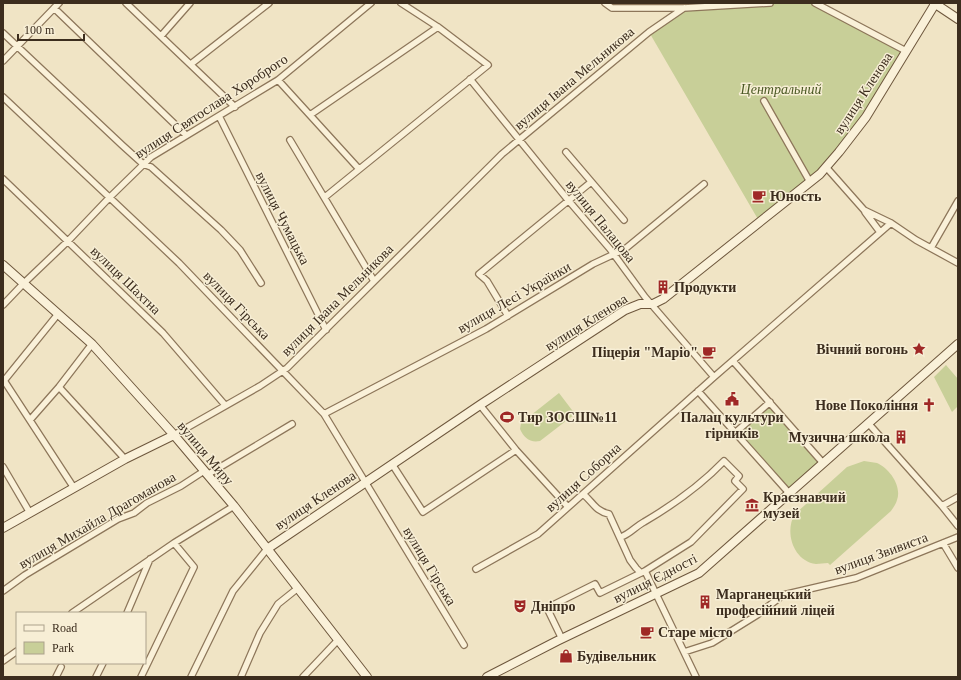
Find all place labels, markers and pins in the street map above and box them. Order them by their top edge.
cafe icon: Юность [751,188,767,204]
place label: Юность [770,189,822,204]
building icon: Продукти [655,279,671,295]
place label: Продукти [674,280,736,295]
place icon: Вічний вогонь [911,341,927,357]
place label: Вічний вогонь [816,342,909,357]
cafe icon: Піцерія "Маріо" [701,344,717,360]
place label: Піцерія "Маріо" [592,345,698,360]
public building icon: Палац культури гірників [724,391,740,407]
church icon: Нове Покоління [921,397,937,413]
place label: Нове Покоління [815,398,918,413]
sports icon: Тир ЗОСШ№11 [499,409,515,425]
place label: Тир ЗОСШ№11 [518,410,618,425]
place label: Палац культури гірників [680,410,784,441]
building icon: Музична школа [893,429,909,445]
place label: Музична школа [788,430,890,445]
place label: Краєзнавчий музей [763,490,846,521]
museum icon: Краєзнавчий музей [744,497,760,513]
place label: Марганецький професійний ліцей [716,587,835,618]
building icon: Марганецький професійний ліцей [697,594,713,610]
theatre icon: Дніпро [512,598,528,614]
place label: Дніпро [531,599,575,614]
cafe icon: Старе місто [639,624,655,640]
place label: Старе місто [658,625,733,640]
shop icon: Будівельник [558,648,574,664]
place label: Будівельник [577,649,657,664]

